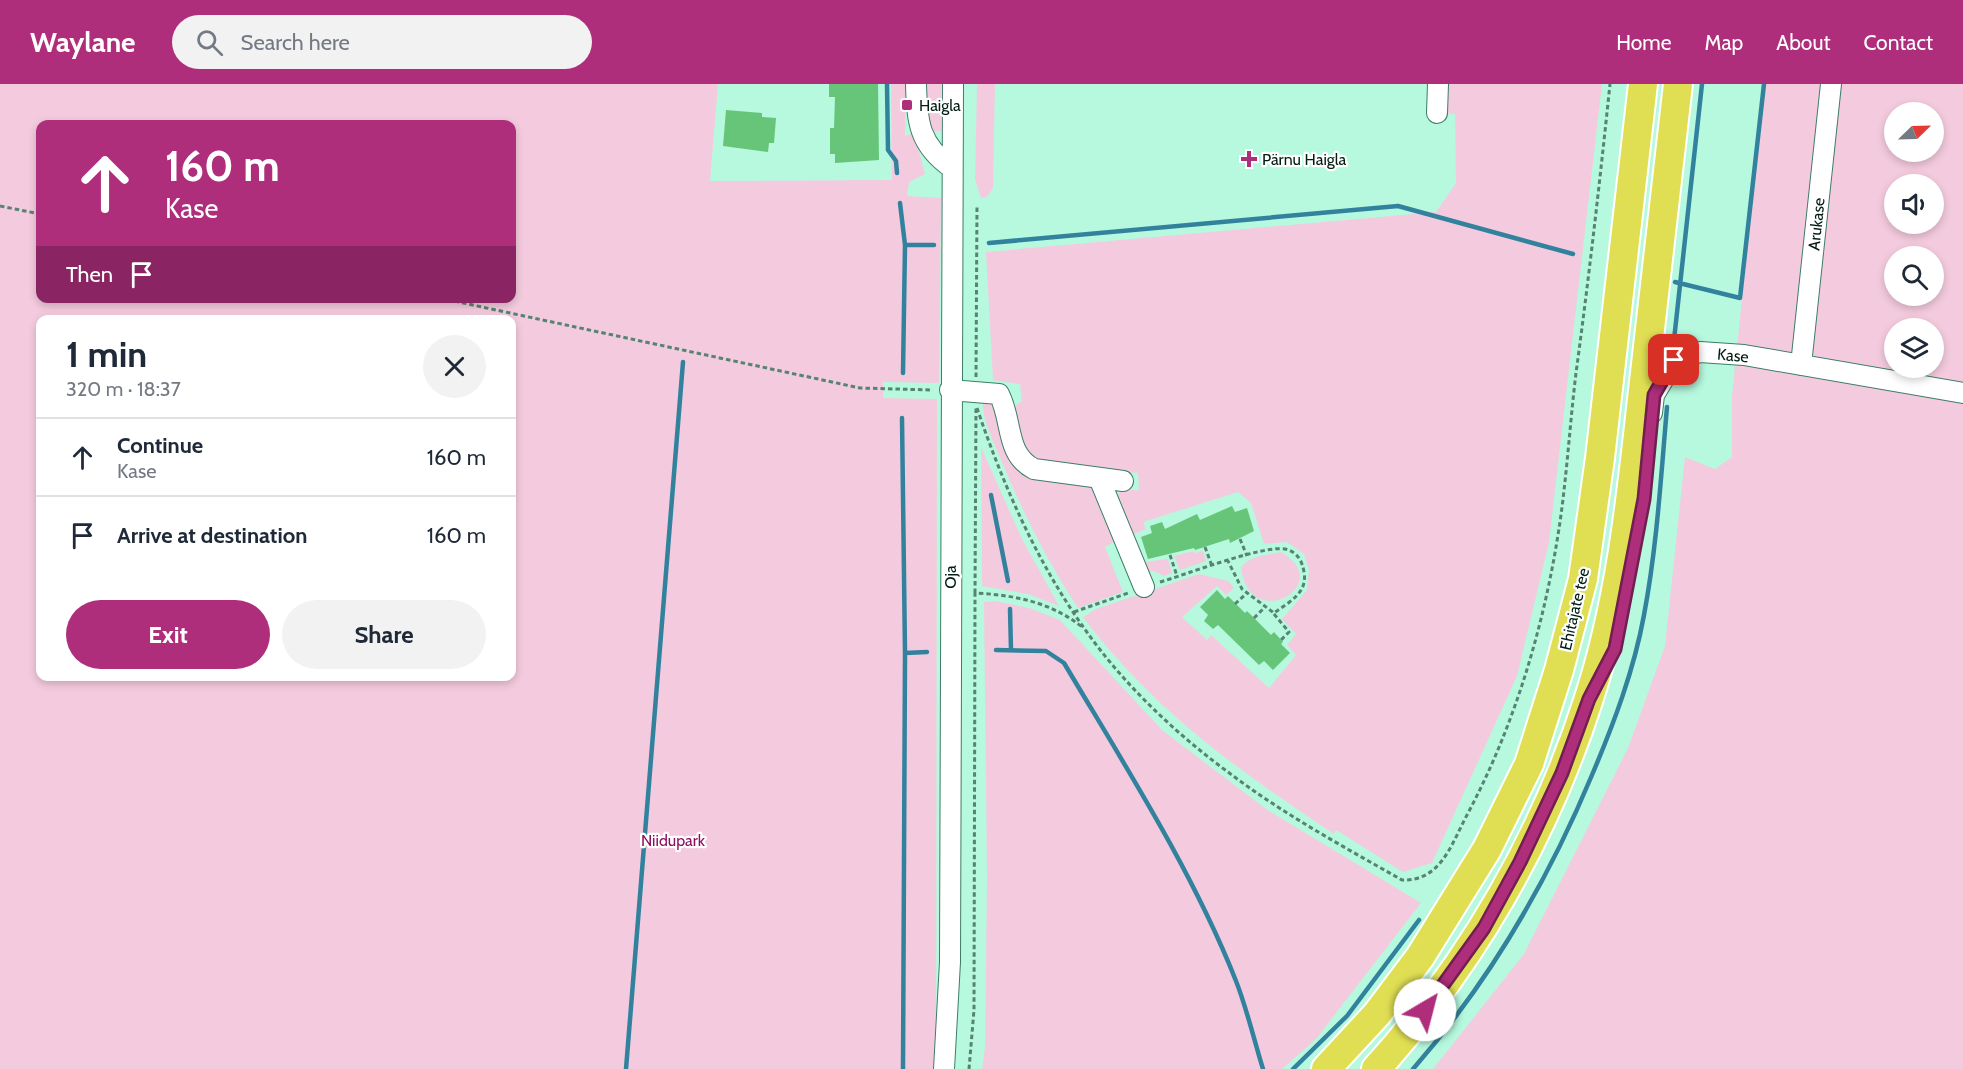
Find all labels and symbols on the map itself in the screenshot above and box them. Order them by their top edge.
place label: Haigla [919,96,961,115]
marker: Haigla [900,98,914,112]
north arrow [1884,102,1944,162]
marker: Pärnu Haigla [1240,150,1258,168]
place label: Pärnu Haigla [1262,150,1347,169]
street label: Arukase [1804,197,1829,251]
pin [1648,334,1699,385]
street label: Kase [1716,345,1750,366]
street label: Oja [941,565,960,589]
street label: Ehitajate tee [1556,566,1593,652]
park label: Niidupark [641,831,706,850]
position arrow [1393,978,1457,1042]

